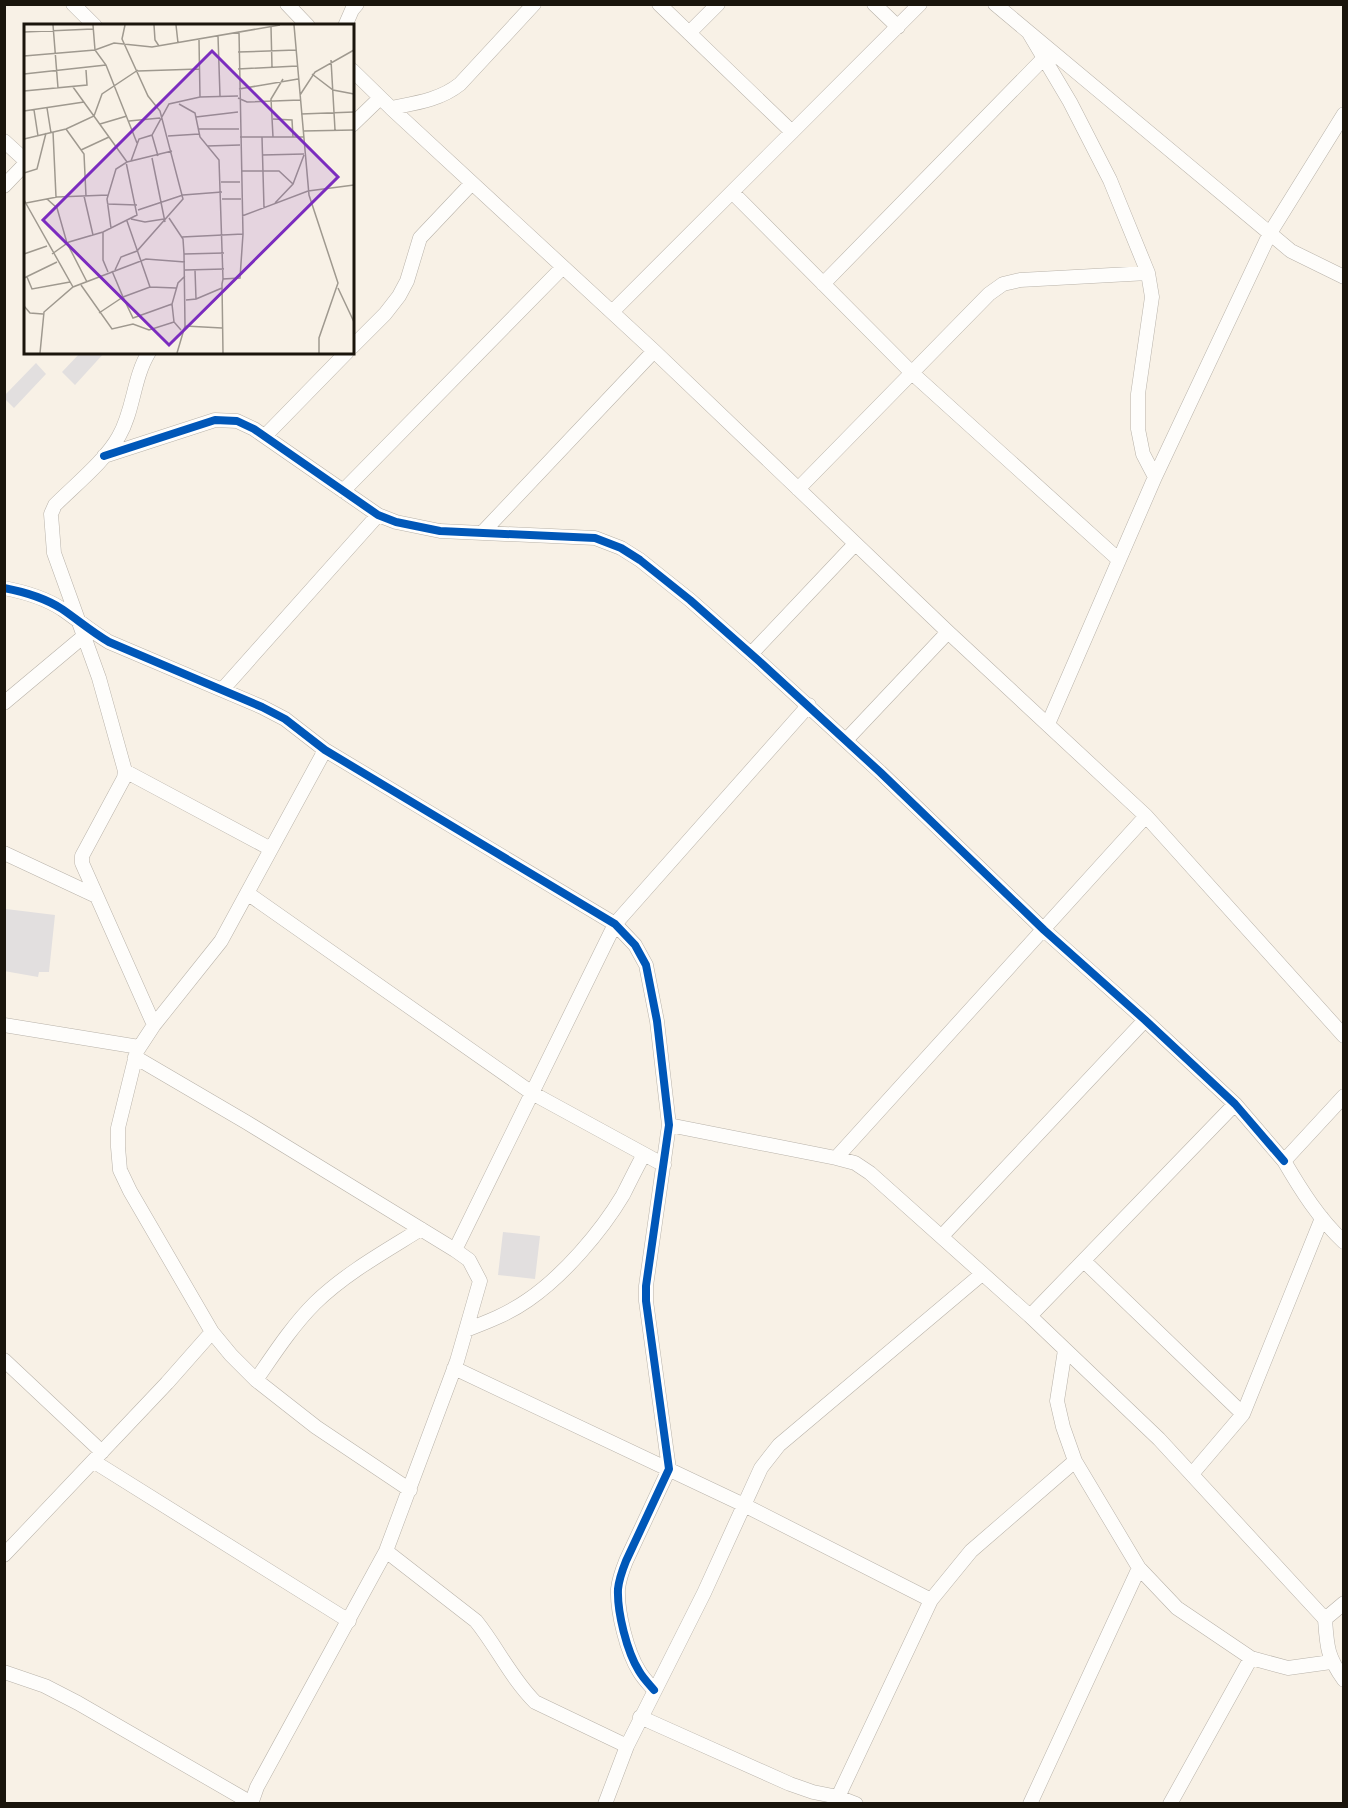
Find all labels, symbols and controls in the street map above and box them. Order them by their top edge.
inset map [24,24,354,354]

